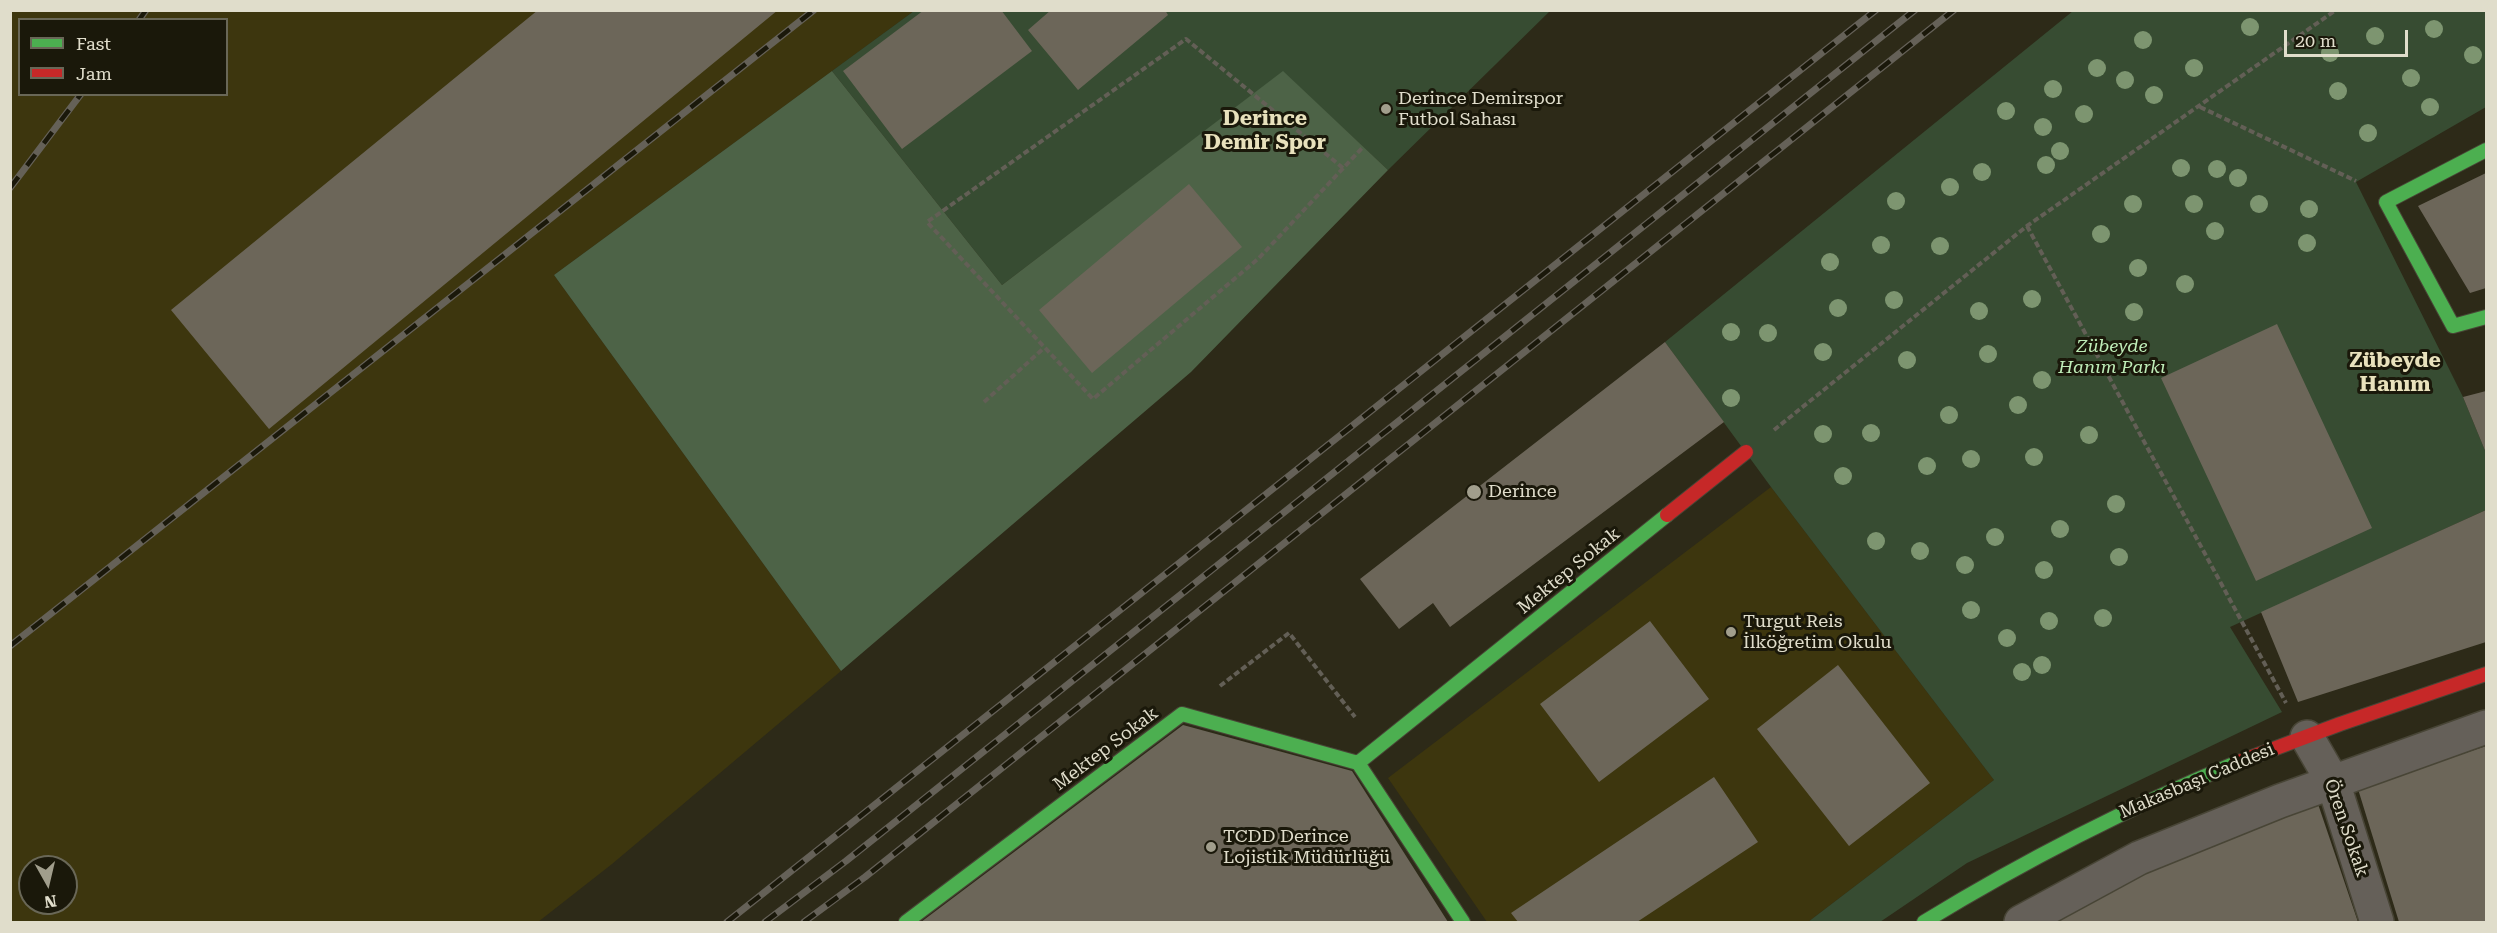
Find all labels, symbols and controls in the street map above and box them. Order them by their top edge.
legend [18,18,228,96]
scale bar [2287,18,2412,56]
text: 20 m [2295,30,2336,51]
text: Fast [76,33,111,54]
text: Jam [76,63,112,84]
place label: Derince Demirspor Futbol Sahası [1398,88,1563,130]
marker: Derince Demirspor Futbol Sahası [1379,102,1393,116]
district label: Derince Demir Spor [1204,106,1326,156]
park label: Zübeyde Hanım Parkı [2058,336,2166,378]
district label: Zübeyde Hanım [2349,348,2441,398]
place label: Derince [1488,481,1557,503]
marker: Derince [1465,483,1483,501]
street label: Mektep Sokak [1514,523,1624,619]
place label: Turgut Reis İlköğretim Okulu [1743,611,1891,654]
marker: Turgut Reis İlköğretim Okulu [1724,625,1738,639]
street label: Mektep Sokak [1049,703,1163,795]
street label: Makasbaşı Caddesi [2117,739,2277,823]
street label: Ören Sokak [2319,776,2373,880]
place label: TCDD Derince Lojistik Müdürlüğü [1223,826,1390,868]
marker: TCDD Derince Lojistik Müdürlüğü [1204,840,1218,854]
north arrow [18,855,78,915]
text: N [43,891,58,912]

